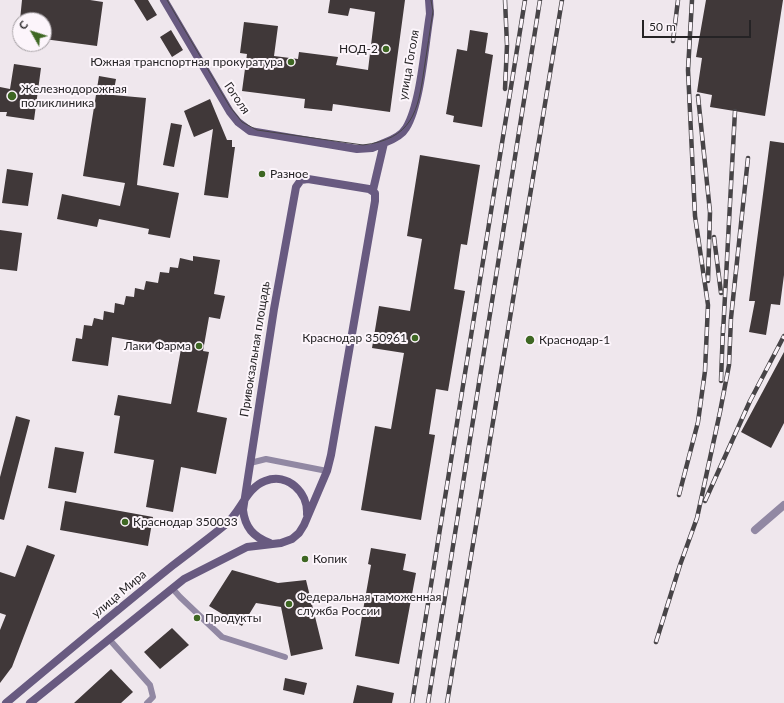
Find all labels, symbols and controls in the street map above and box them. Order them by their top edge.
north arrow [12,12,52,52]
scale bar [644,12,753,38]
text: С [16,18,30,32]
text: 50 m [649,19,676,34]
street label: улица Гоголя [396,29,422,101]
place label: НОД-2 [339,42,378,56]
marker: НОД-2 [381,44,391,54]
place label: Южная транспортная прокуратура [90,55,283,69]
marker: Южная транспортная прокуратура [286,57,296,67]
street label: Гоголя [221,79,253,117]
place label: Железнодорожная поликлиника [21,82,127,110]
marker: Железнодорожная поликлиника [6,90,18,102]
place label: Разное [270,167,308,181]
marker: Разное [257,169,267,179]
street label: Привокзальная площадь [237,280,273,418]
place label: Краснодар 350961 [302,331,407,345]
marker: Краснодар 350961 [410,333,420,343]
place label: Краснодар-1 [539,333,610,347]
marker: Краснодар-1 [524,334,536,346]
place label: Лаки Фарма [124,339,191,353]
marker: Лаки Фарма [194,341,204,351]
place label: Краснодар 350033 [133,515,238,529]
marker: Краснодар 350033 [120,517,130,527]
place label: Копик [313,552,347,566]
marker: Копик [300,554,310,564]
street label: улица Мира [89,567,149,621]
place label: Федеральная таможенная служба России [297,590,441,618]
marker: Федеральная таможенная служба России [284,599,294,609]
place label: Продукты [205,611,261,625]
marker: Продукты [192,613,202,623]

